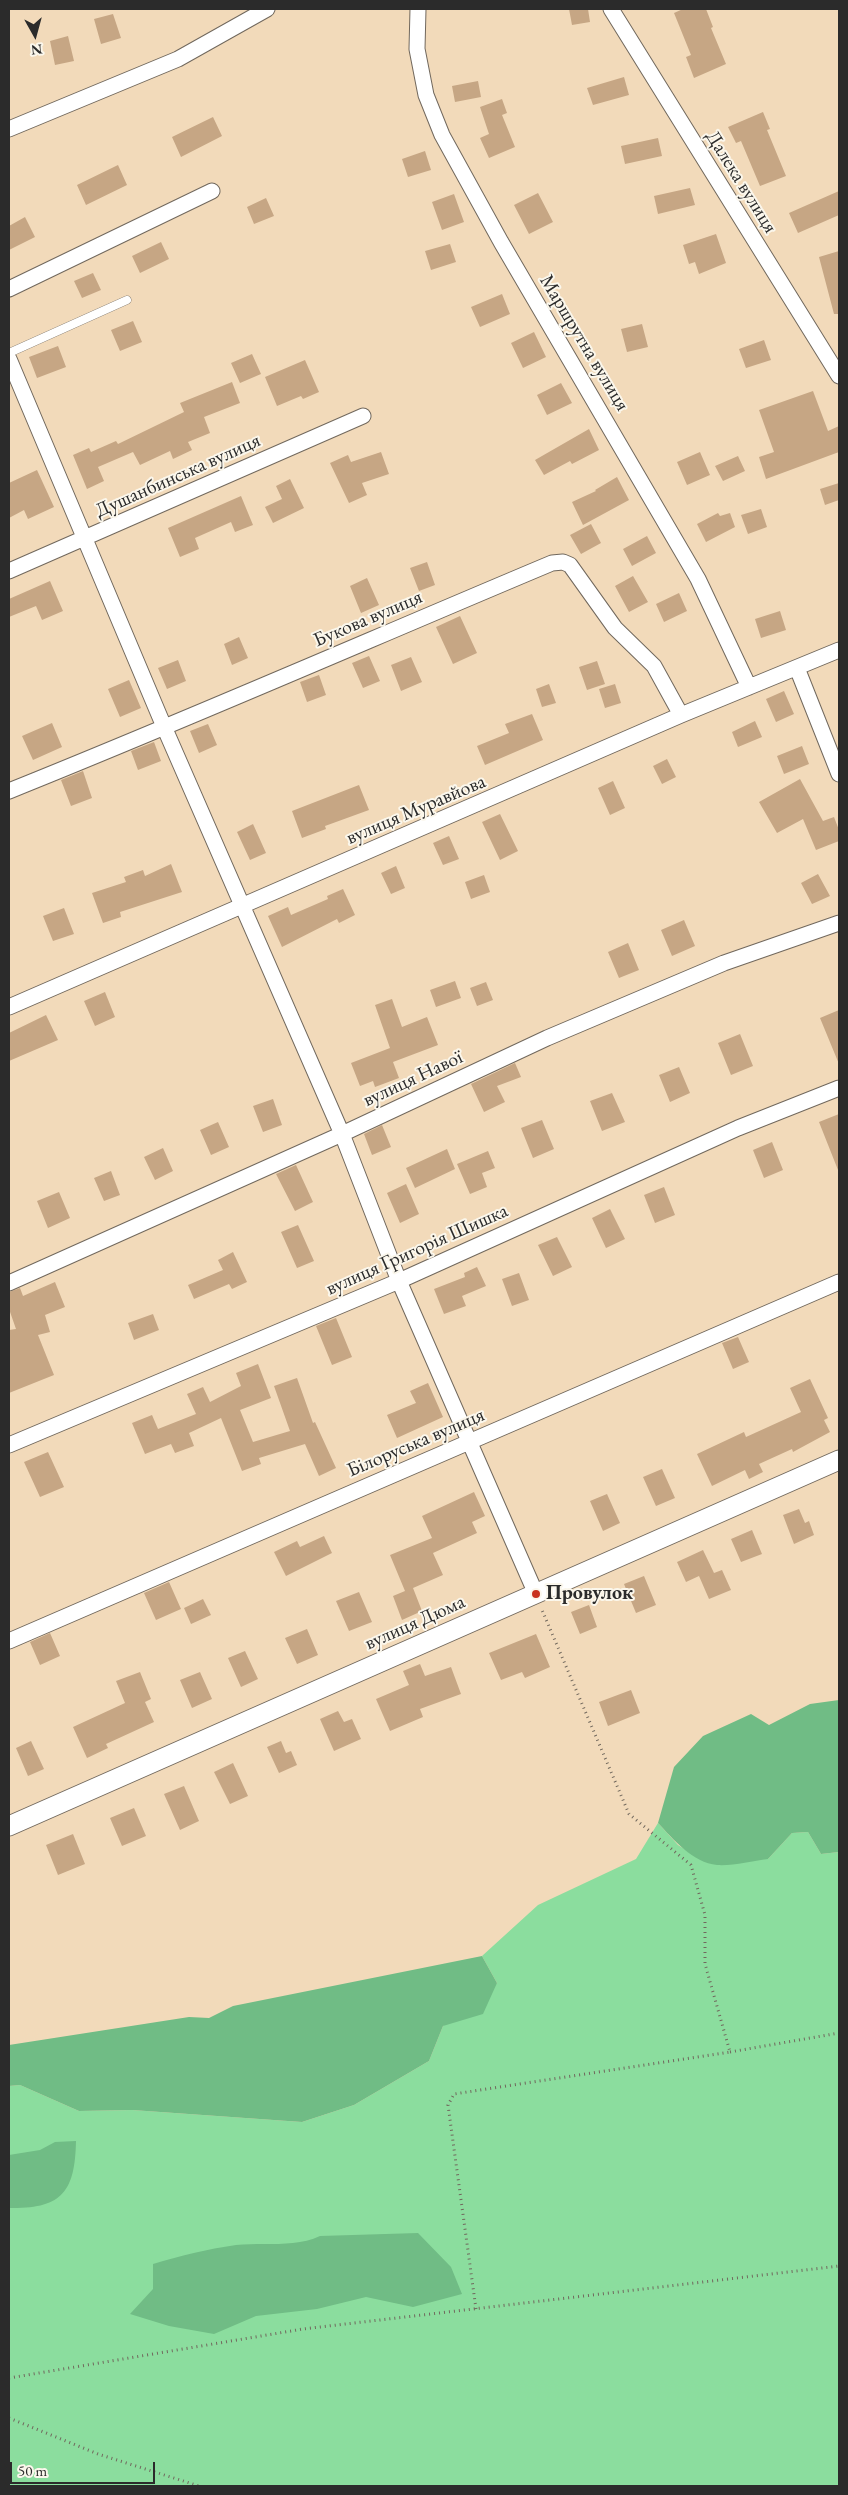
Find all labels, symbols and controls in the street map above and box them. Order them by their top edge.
north arrow [10,10,60,60]
text: N [30,40,44,60]
street label: Далека вулиця [700,126,782,238]
street label: Маршрутна вулиця [534,270,634,416]
street label: Душанбинська вулиця [92,429,264,523]
street label: Букова вулиця [310,585,426,653]
street label: вулиця Муравйова [343,770,489,850]
street label: вулиця Навої [359,1045,467,1113]
street label: вулиця Григорія Шишка [322,1199,512,1301]
street label: Білоруська вулиця [344,1403,488,1483]
place label: Провулок [546,1582,633,1606]
marker: Провулок [530,1588,542,1600]
street label: вулиця Дюма [361,1590,469,1656]
scale bar [12,2452,158,2484]
text: 50 m [18,2461,47,2480]

